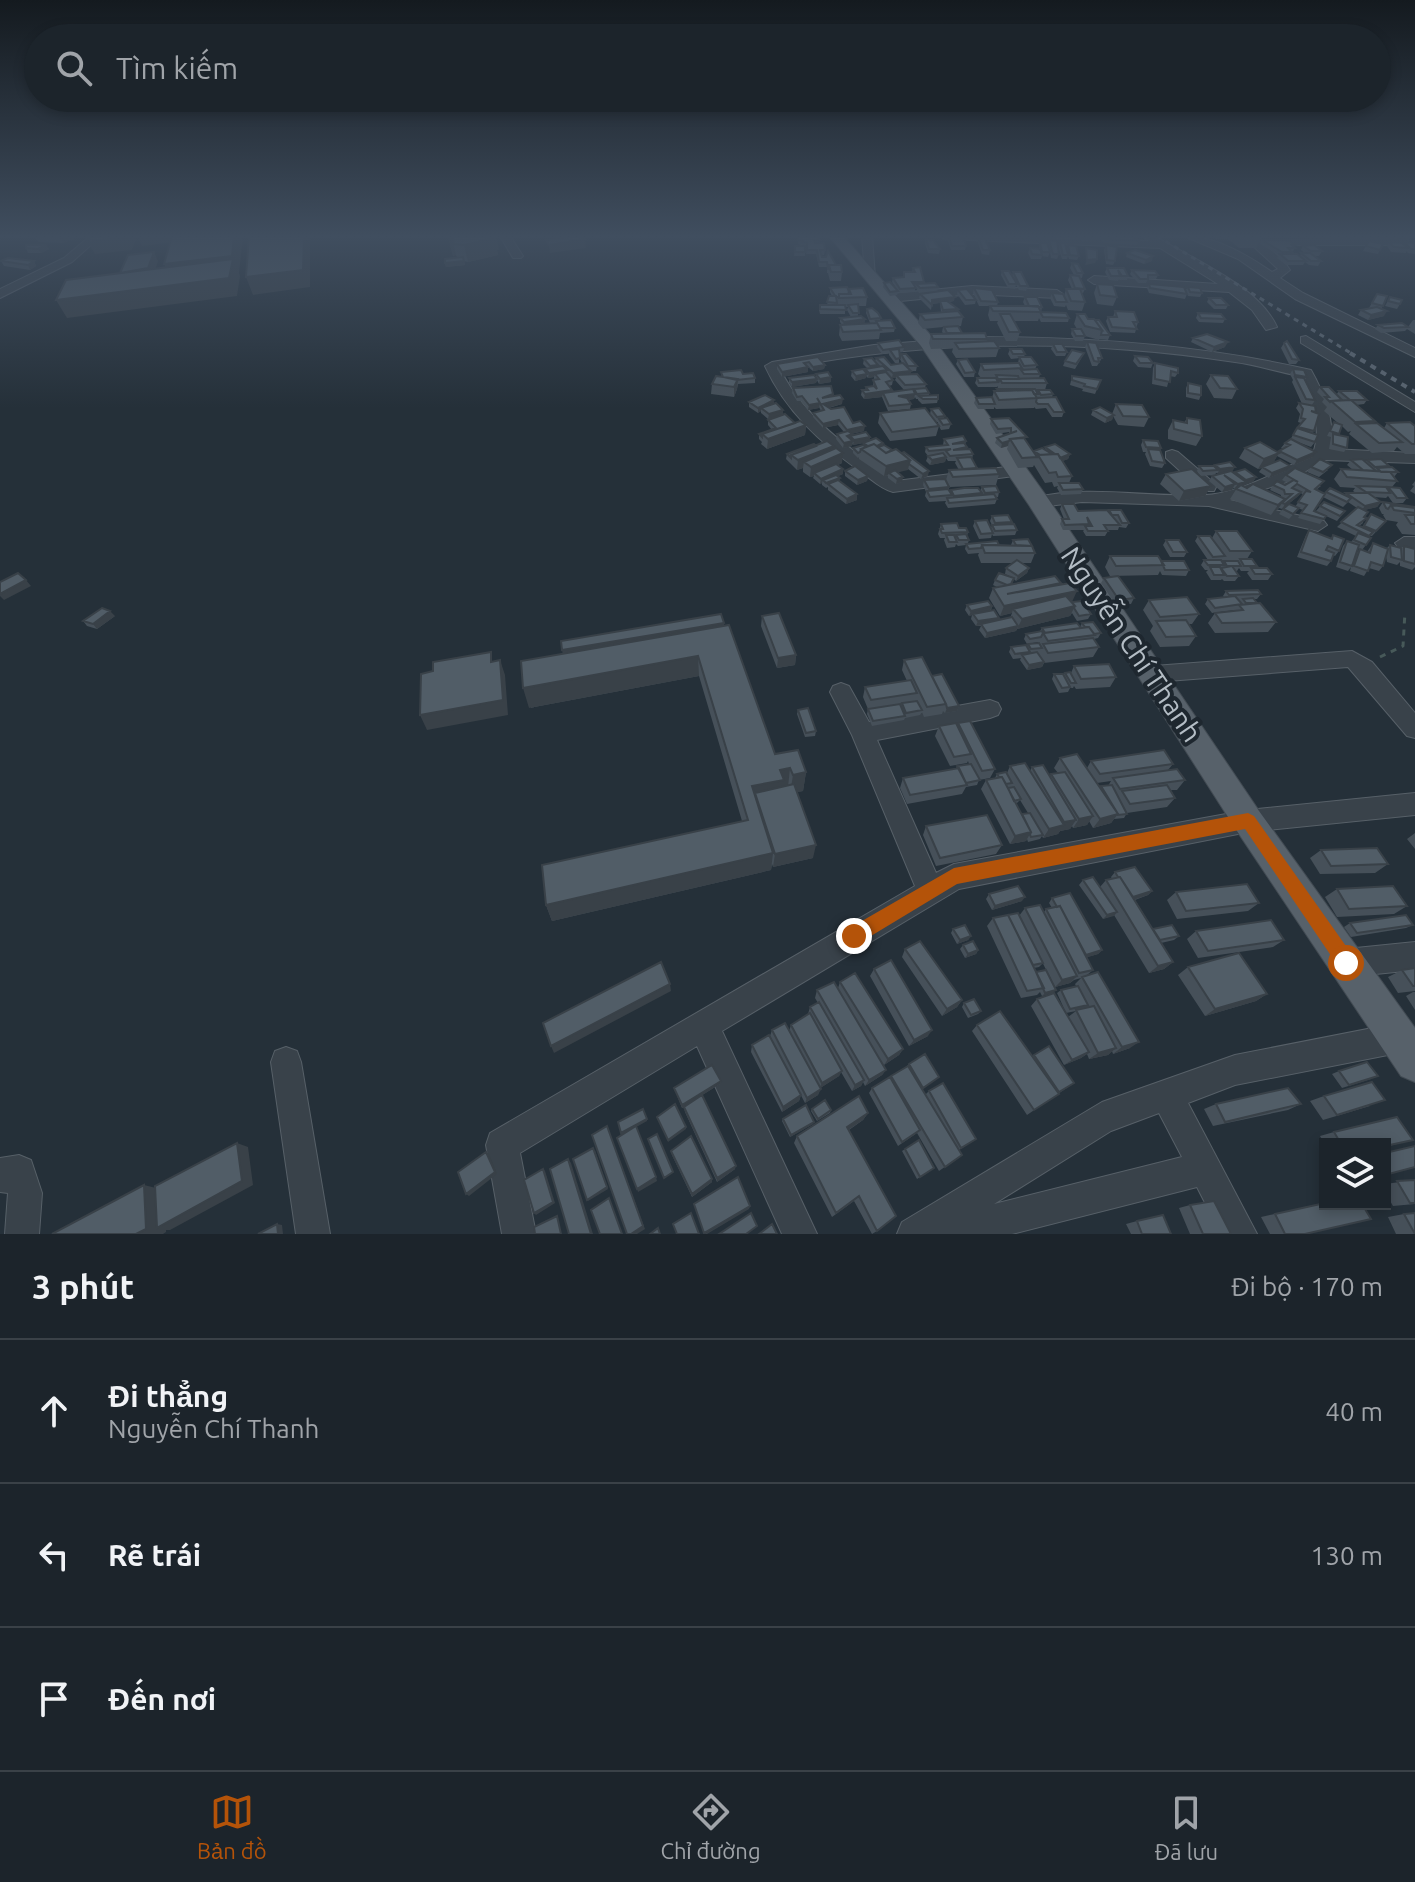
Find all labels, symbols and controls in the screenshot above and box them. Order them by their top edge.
search box [24,24,1391,112]
icon: search [52,46,96,90]
text: Tìm kiếm [116,51,238,85]
street label: Nguyễn Chí Thanh [1056,540,1210,747]
route end [836,918,872,954]
route start [1328,945,1364,981]
map controls [1319,1138,1391,1210]
button: layers [1319,1138,1391,1210]
text: 3 phút [32,1267,134,1305]
text: Đi bộ · 170 m [1231,1272,1383,1301]
text: Đi thẳng [108,1379,228,1413]
icon: ahead [32,1389,76,1433]
text: 40 m [1325,1397,1383,1426]
text: Nguyễn Chí Thanh [108,1414,319,1443]
icon: left [32,1533,76,1577]
text: Rẽ trái [108,1538,201,1572]
text: 130 m [1311,1541,1383,1570]
icon: arrive [32,1677,76,1721]
text: Đến nơi [108,1682,216,1716]
tab: Bản đồ [197,1790,267,1865]
tab: Chỉ đường [661,1790,761,1865]
tab: Đã lưu [1155,1791,1218,1864]

